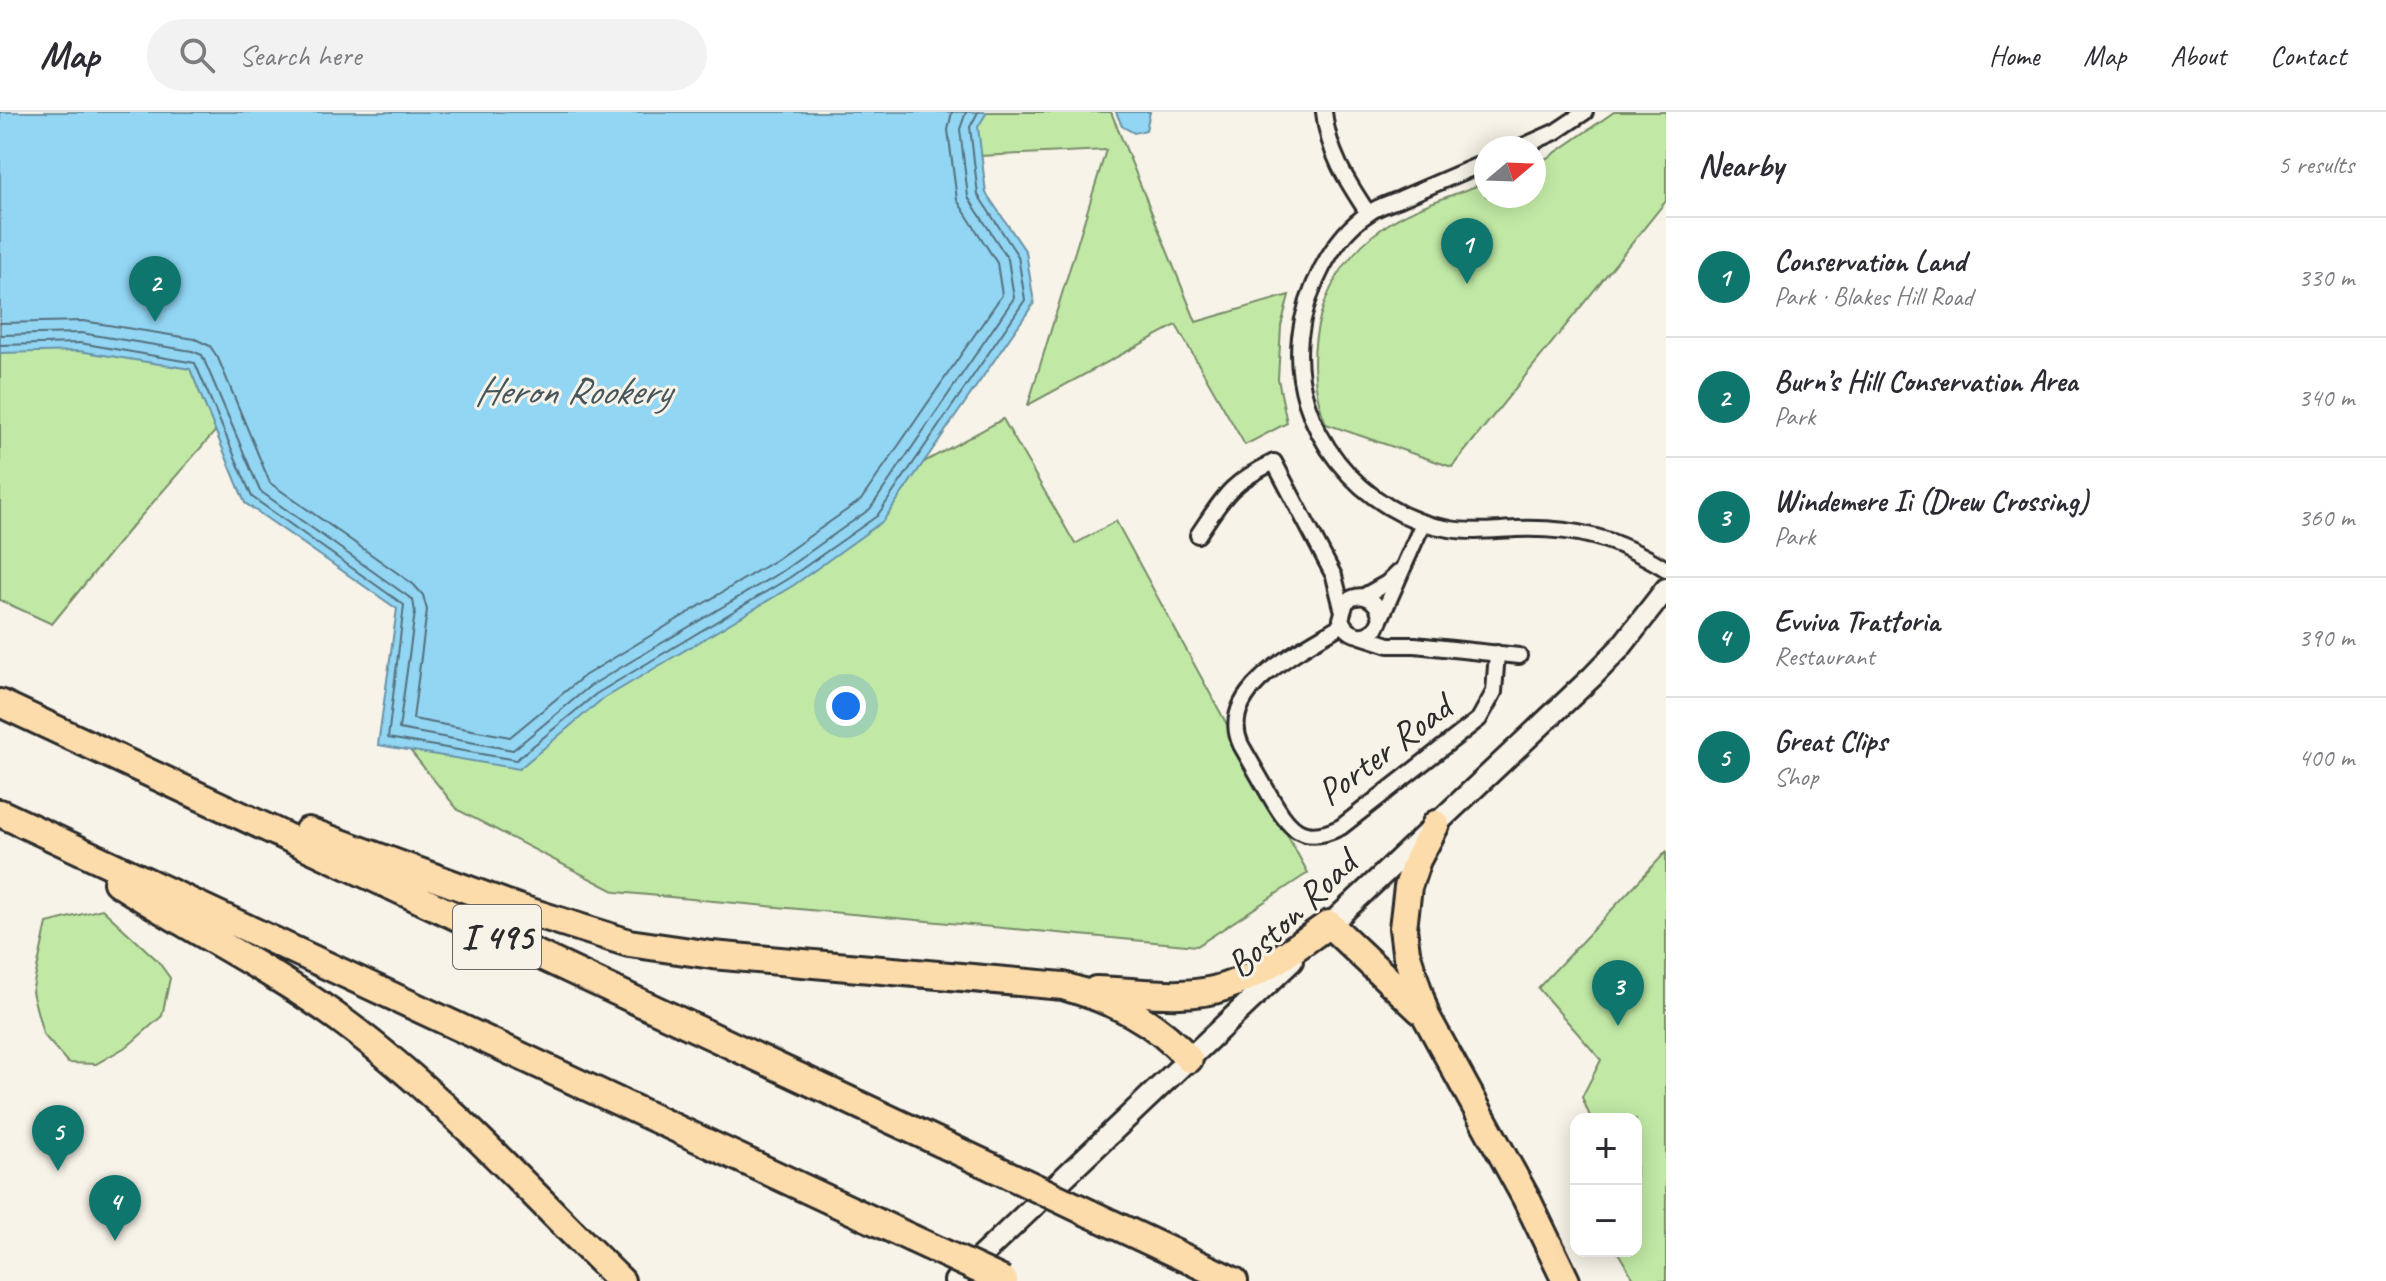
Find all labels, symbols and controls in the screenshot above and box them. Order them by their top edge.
search box [147,19,707,91]
text: Map [40,32,99,79]
icon: search [175,33,219,77]
text: Search here [239,36,361,74]
text: Home [1989,38,2039,73]
text: Map [2083,38,2126,73]
text: About [2170,38,2226,73]
text: Contact [2270,38,2346,73]
north arrow [1474,136,1546,208]
text: Nearby [1698,143,1784,186]
text: 5 results [2278,148,2354,181]
pin: 1 [1441,218,1493,284]
text: Conservation Land [1774,242,1966,280]
pin: 2 [129,256,181,322]
text: 1 [1718,261,1730,294]
text: 330 m [2298,261,2354,294]
text: Park · Blakes Hill Road [1774,280,1973,313]
text: Burn’s Hill Conservation Area [1774,362,2078,400]
water label: Heron Rookery [474,366,676,416]
text: 2 [1718,381,1730,414]
text: 340 m [2298,381,2354,414]
text: Park [1774,400,1815,433]
text: Windemere Ii (Drew Crossing) [1774,482,2088,520]
text: 3 [1718,501,1730,534]
text: 360 m [2298,501,2354,534]
text: Park [1774,520,1815,553]
text: Evviva Trattoria [1774,602,1940,640]
text: 4 [1718,621,1730,654]
text: 390 m [2298,621,2354,654]
text: Restaurant [1774,640,1875,673]
street label: Porter Road [1307,681,1465,816]
your location [826,686,866,726]
text: Great Clips [1774,722,1887,760]
text: 5 [1718,741,1730,774]
text: 400 m [2298,741,2354,774]
text: Shop [1774,760,1818,793]
street label: Boston Road [1216,836,1370,988]
road number: I 495 [453,905,541,969]
pin: 3 [1592,960,1644,1026]
pin: 5 [32,1105,84,1171]
map controls [1570,1113,1642,1257]
button: + [1570,1113,1642,1185]
pin: 4 [89,1175,141,1241]
button: − [1570,1185,1642,1257]

